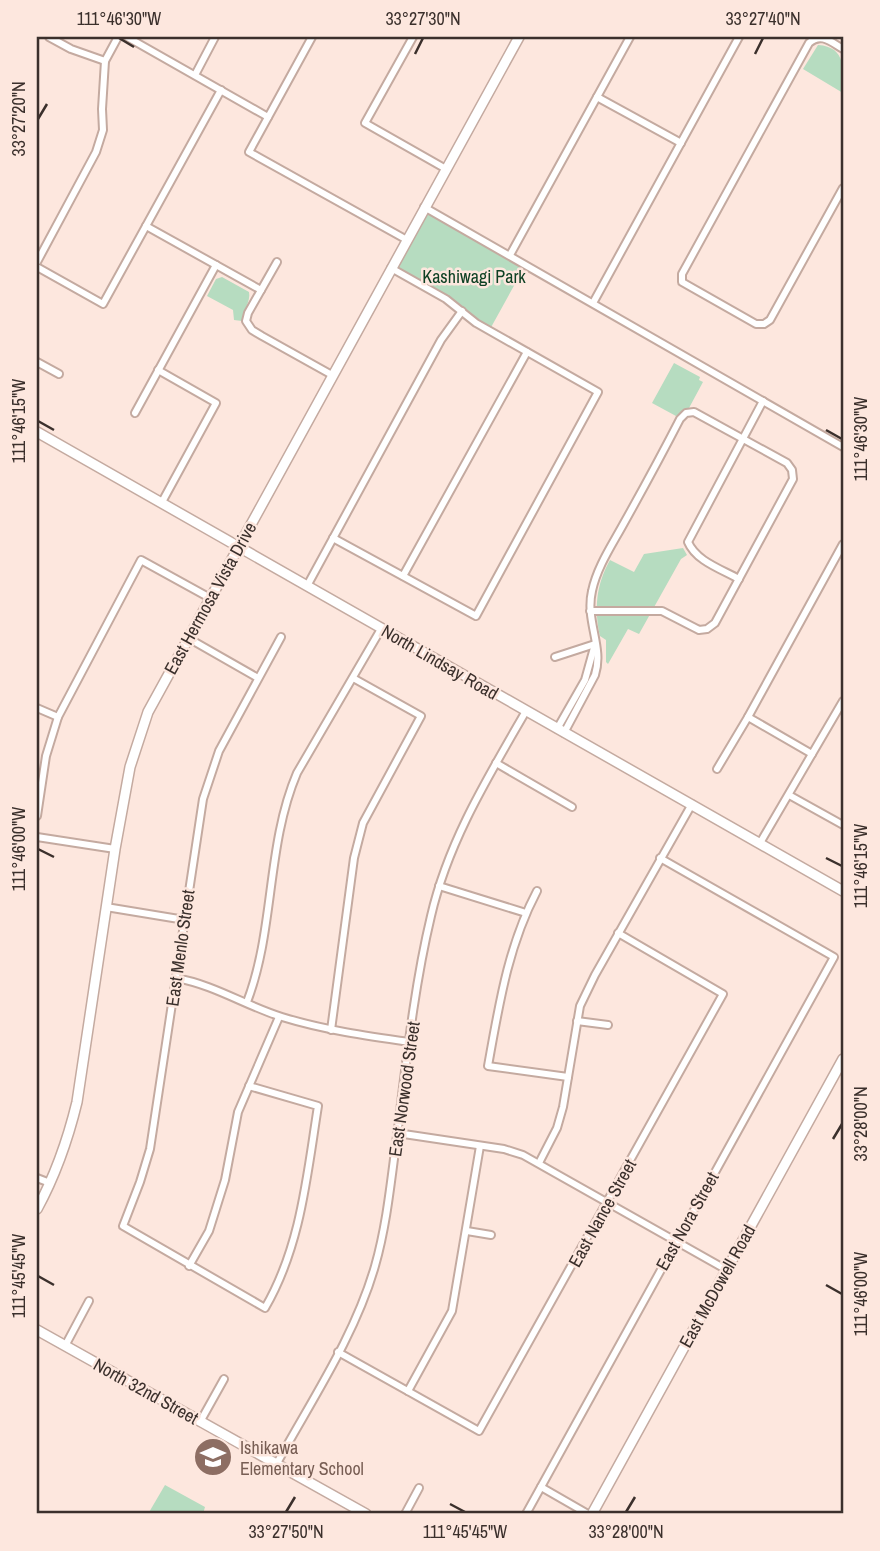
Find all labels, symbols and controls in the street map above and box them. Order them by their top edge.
text: 111°46'30"W [77,6,161,31]
text: 33°27'30"N [385,6,461,31]
text: 33°27'40"N [725,6,801,31]
text: 33°27'20"N [6,81,31,157]
park label: Kashiwagi Park [422,264,526,289]
text: 111°46'15"W [6,379,31,463]
text: 111°46'30"W [848,397,873,481]
street label: East Hermosa Vista Drive [158,517,262,679]
street label: North Lindsay Road [377,618,503,706]
text: 111°46'00"W [6,807,31,891]
text: 111°46'15"W [848,824,873,908]
street label: East Menlo Street [159,888,201,1008]
street label: East Norwood Street [382,1020,426,1158]
text: 33°28'00"N [848,1086,873,1162]
street label: East Nance Street [562,1155,642,1271]
street label: East Nora Street [650,1167,724,1275]
street label: East McDowell Road [673,1220,761,1352]
text: 111°45'45"W [6,1234,31,1318]
text: 111°46'00"W [848,1252,873,1336]
street label: North 32nd Street [89,1352,203,1430]
place label: Ishikawa Elementary School [240,1435,364,1481]
school or university icon: Ishikawa Elementary School [192,1436,234,1478]
text: 33°27'50"N [248,1519,324,1544]
text: 111°45'45"W [423,1519,507,1544]
text: 33°28'00"N [588,1519,664,1544]

